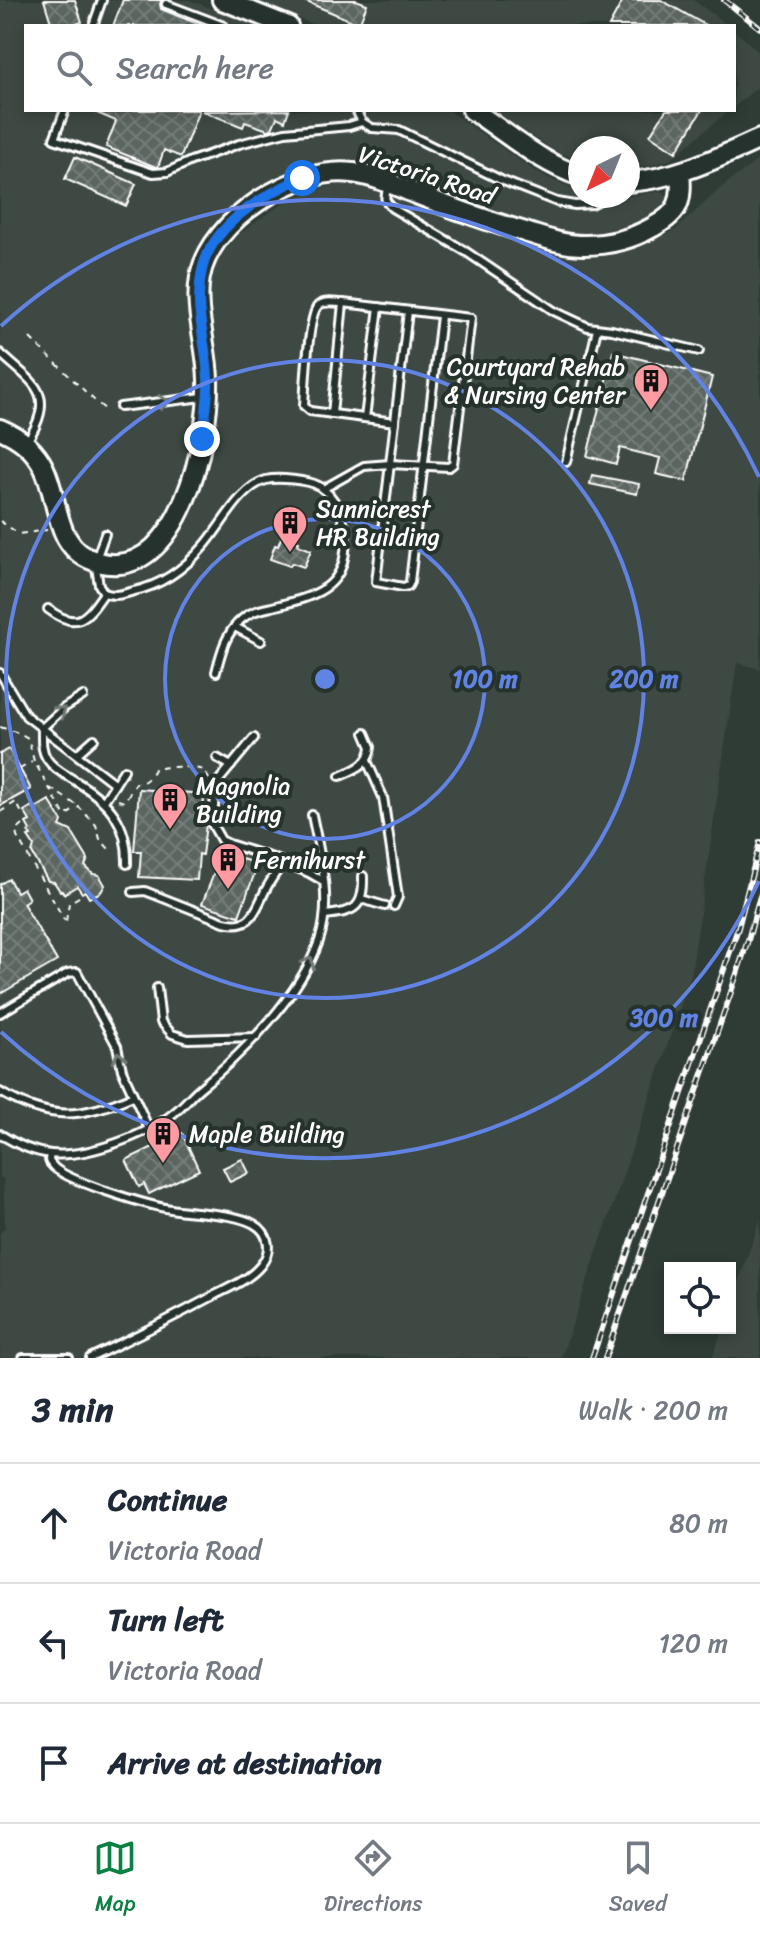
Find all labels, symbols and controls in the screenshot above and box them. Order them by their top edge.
search box [24,24,736,112]
text: Search here [116,41,274,95]
icon: search [52,46,96,90]
street label: Victoria Road [353,133,503,218]
north arrow [568,136,640,208]
route start [284,160,320,196]
place label: Courtyard Rehab & Nursing Center [444,346,627,416]
building icon: Courtyard Rehab & Nursing Center [632,362,670,412]
one-way arrow [157,394,171,411]
route end [184,421,220,457]
place label: Sunnicrest HR Building [316,488,440,558]
building icon: Sunnicrest HR Building [271,504,309,554]
text: 100 m [452,658,518,700]
text: 200 m [609,658,679,700]
centre of rings [311,665,339,693]
one-way arrow [53,706,67,721]
place label: Magnolia Building [196,765,290,835]
building icon: Magnolia Building [151,781,189,831]
place label: Fernihurst [254,839,366,881]
building icon: Fernihurst [209,841,247,891]
one-way arrow [299,956,314,970]
text: 300 m [629,997,699,1039]
one-way arrow [112,1051,128,1065]
place label: Maple Building [189,1113,345,1155]
building icon: Maple Building [144,1115,182,1165]
map controls [664,1262,736,1334]
button: locate [664,1262,736,1334]
text: 3 min [32,1380,113,1440]
text: Walk · 200 m [579,1387,728,1433]
text: Continue [108,1473,227,1527]
text: 80 m [669,1500,728,1546]
icon: ahead [32,1501,76,1545]
text: Victoria Road [108,1527,262,1573]
text: Turn left [108,1593,224,1647]
text: 120 m [659,1620,728,1666]
icon: left [32,1621,76,1665]
text: Victoria Road [108,1647,262,1693]
text: Arrive at destination [108,1736,382,1790]
icon: arrive [32,1741,76,1785]
tab: Map [93,1836,137,1923]
tab: Directions [324,1836,422,1923]
tab: Saved [609,1836,667,1923]

